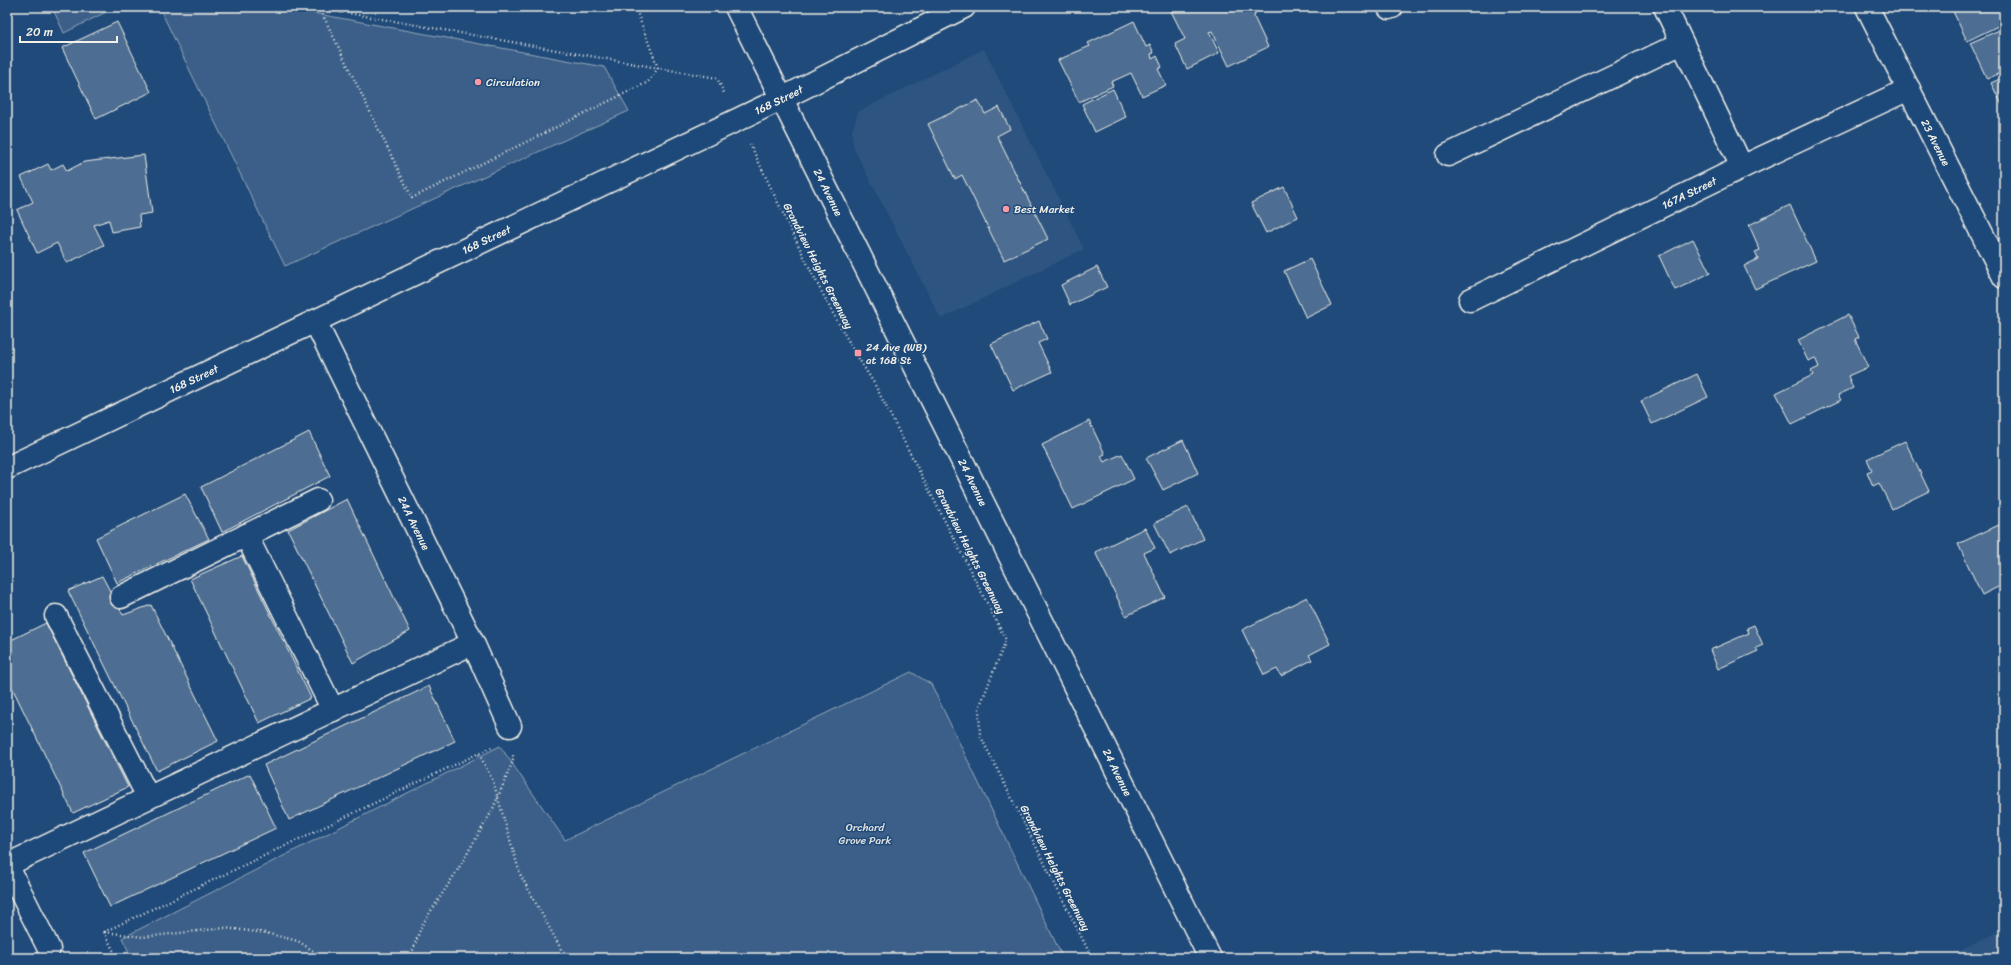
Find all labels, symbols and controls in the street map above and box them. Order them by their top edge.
scale bar [20,18,117,44]
text: 20 m [26,21,53,43]
place label: Circulation [486,73,540,92]
marker: Circulation [473,77,483,87]
street label: 168 Street [751,80,807,120]
street label: 23 Avenue [1916,116,1956,170]
street label: 24 Avenue [808,165,849,220]
street label: 167A Street [1658,171,1721,214]
street label: Grandview Heights Greenway [778,199,858,333]
place label: Best Market [1014,200,1075,219]
marker: Best Market [1001,204,1011,214]
street label: 168 Street [459,219,515,259]
place label: 24 Ave (WB) at 168 St [866,338,927,370]
marker: 24 Ave (WB) at 168 St [853,348,863,358]
street label: 168 Street [166,359,222,399]
street label: 24 Avenue [953,455,993,510]
street label: Grandview Heights Greenway [930,484,1010,618]
street label: 24A Avenue [393,493,436,554]
street label: 24 Avenue [1097,745,1138,800]
street label: Grandview Heights Greenway [1015,801,1095,935]
park label: Orchard Grove Park [839,818,892,850]

